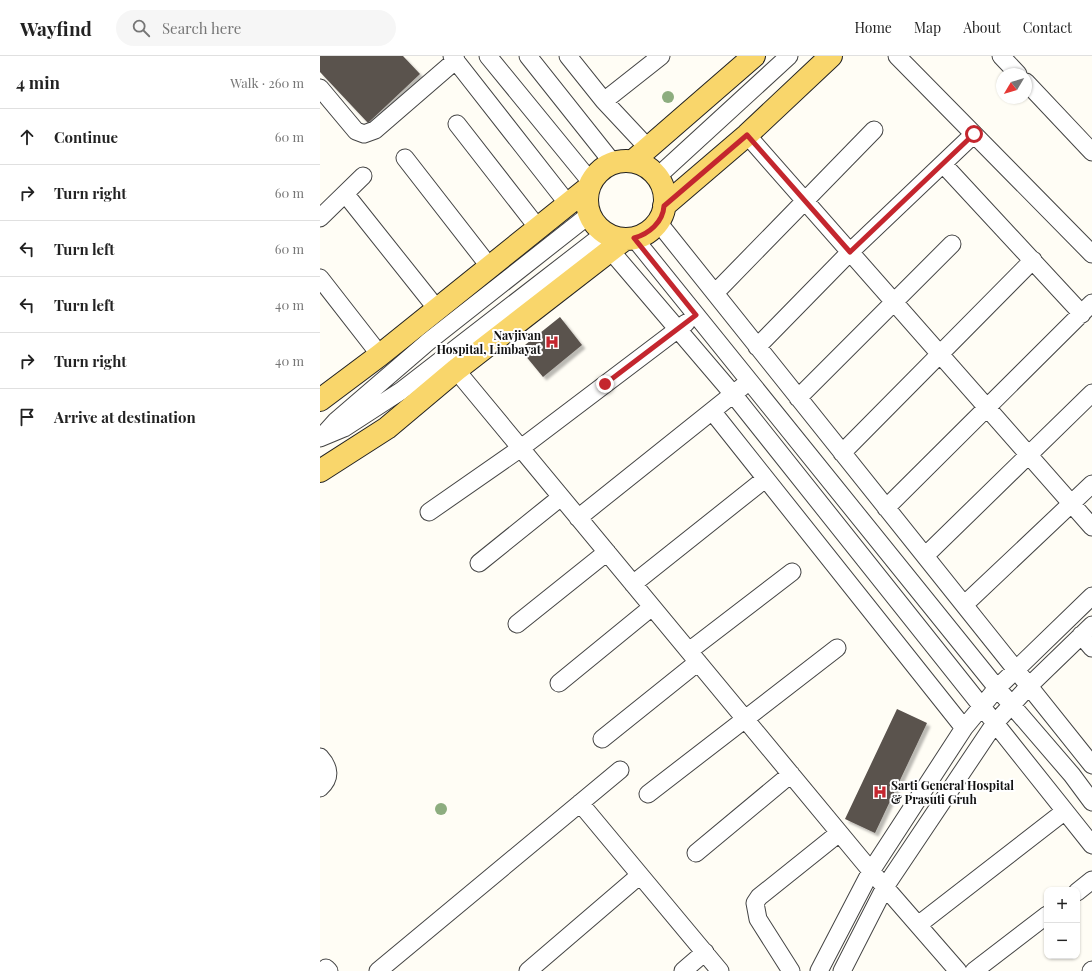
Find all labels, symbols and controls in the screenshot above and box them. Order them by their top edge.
search box [116,10,396,46]
text: Wayfind [20,15,92,41]
icon: search [130,17,152,39]
text: Search here [162,18,241,38]
text: Home [854,18,892,37]
text: Map [914,18,941,37]
text: About [963,18,1001,37]
text: Contact [1023,18,1072,37]
north arrow [996,68,1032,104]
text: 4 min [16,71,60,93]
text: Walk · 260 m [230,74,304,91]
route start [965,125,983,143]
icon: ahead [16,126,38,148]
text: Continue [54,127,118,147]
text: 60 m [275,128,304,145]
icon: right [16,182,38,204]
text: Turn right [54,183,127,203]
text: 60 m [275,184,304,201]
icon: left [16,238,38,260]
text: Turn left [54,239,115,259]
text: 60 m [275,240,304,257]
icon: left [16,294,38,316]
text: Turn left [54,295,115,315]
text: 40 m [275,296,304,313]
place label: Navjivan Hospital, Limbayat [436,327,542,357]
hospital icon: Navjivan Hospital, Limbayat [544,334,560,350]
icon: right [16,350,38,372]
text: Turn right [54,351,127,371]
text: 40 m [275,352,304,369]
route end [596,375,614,393]
icon: arrive [16,406,38,428]
text: Arrive at destination [54,407,196,427]
place label: Sarti General Hospital & Prasuti Gruh [891,777,1014,807]
hospital icon: Sarti General Hospital & Prasuti Gruh [872,784,888,800]
map controls [1044,887,1080,959]
button: + [1044,887,1080,923]
button: − [1044,923,1080,959]

